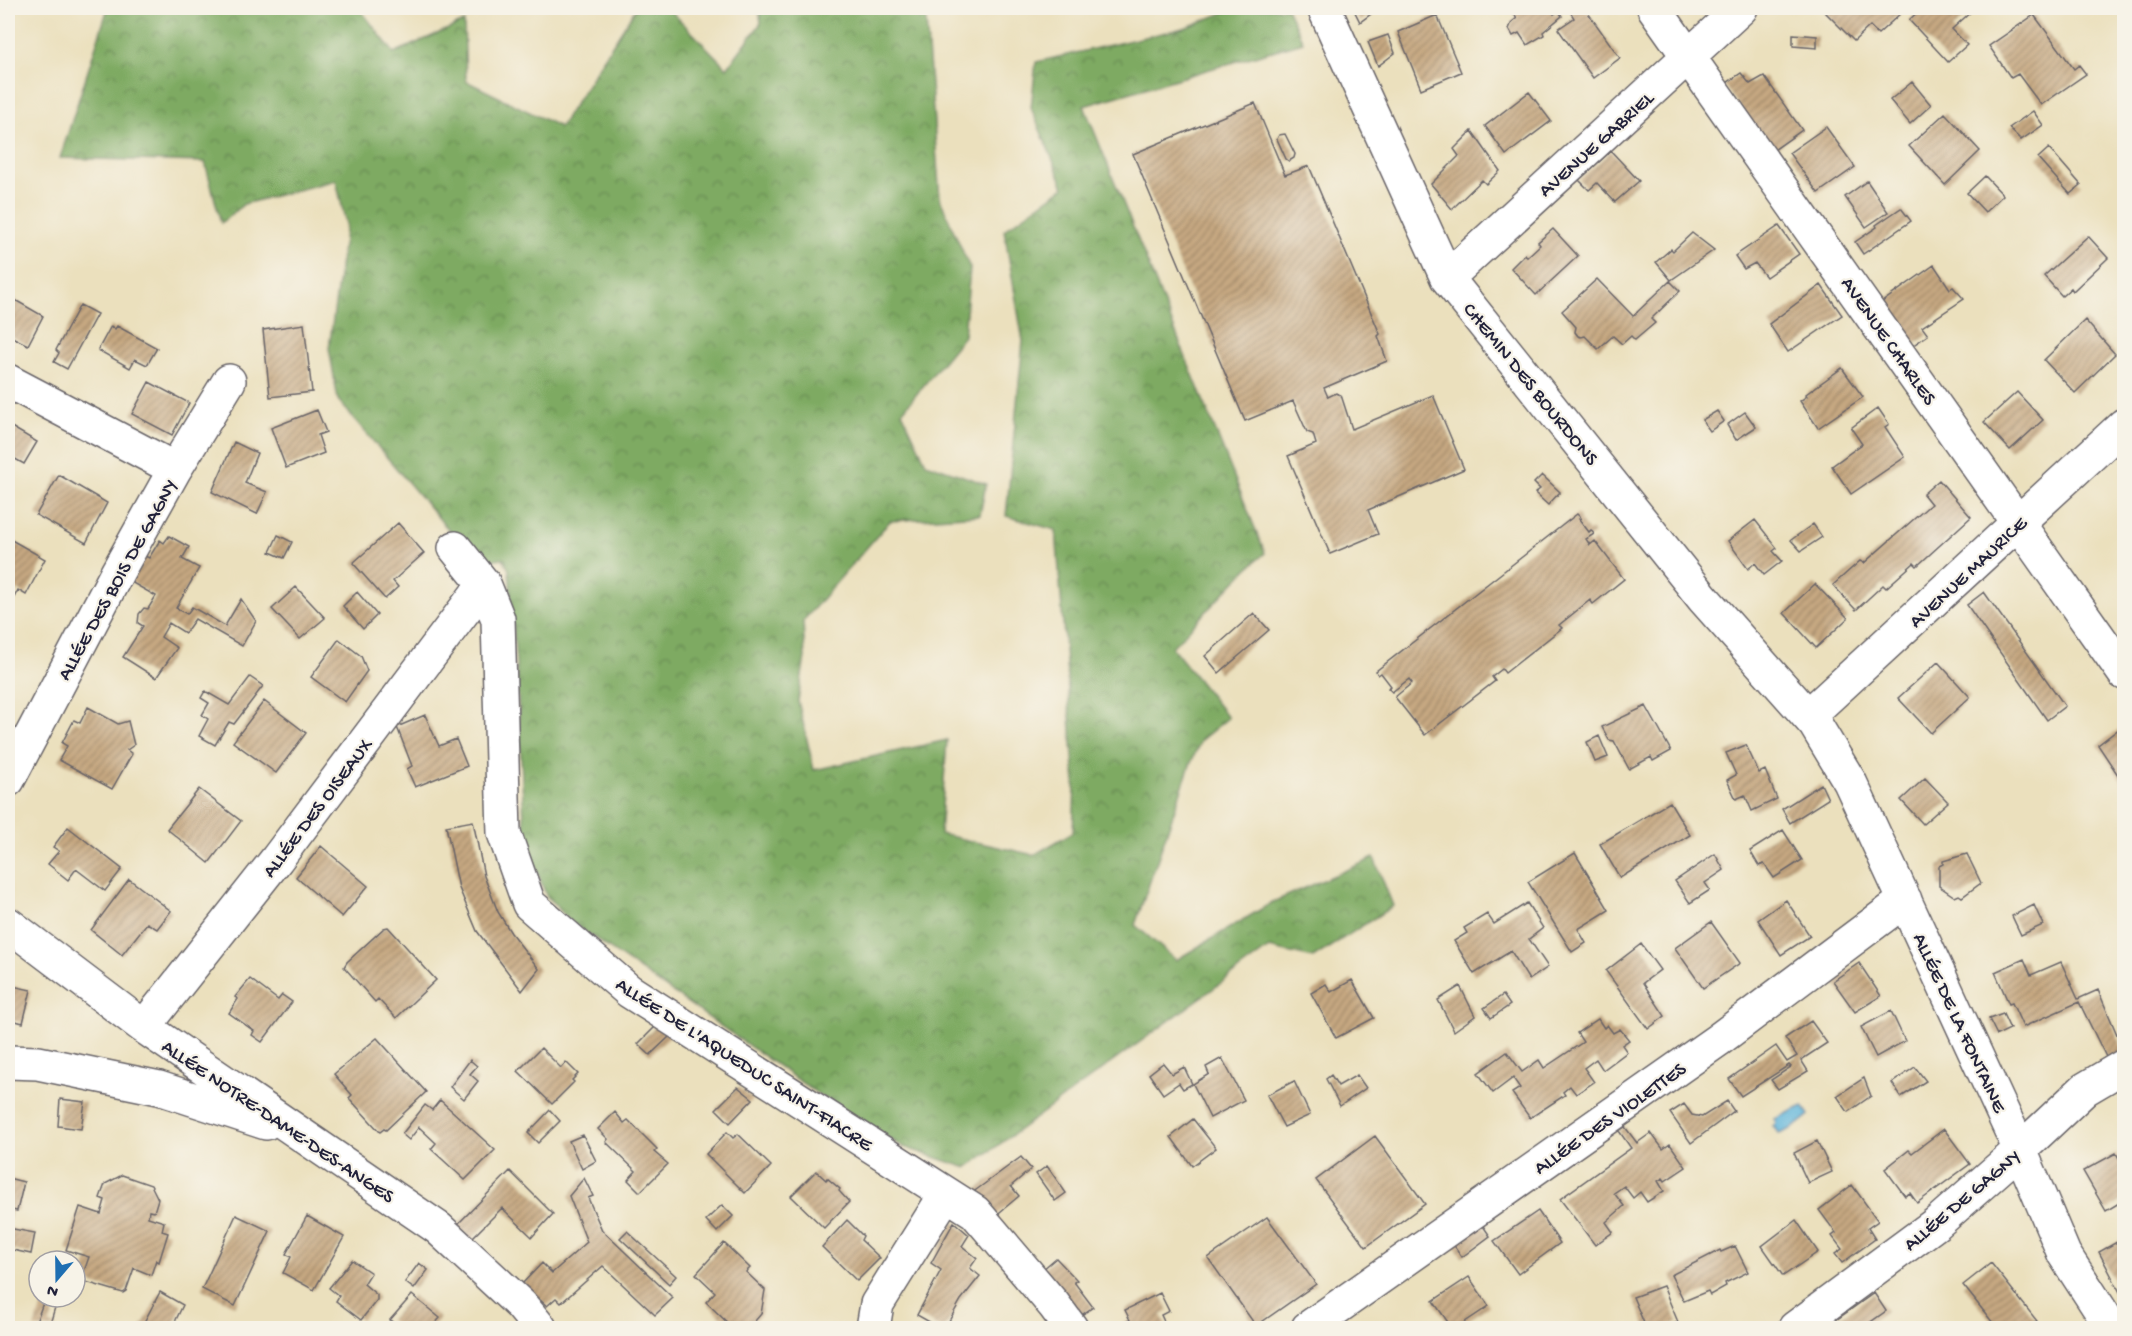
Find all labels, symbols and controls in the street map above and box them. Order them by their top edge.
street label: AVENUE GABRIEL [1535,87,1660,203]
street label: AVENUE CHARLES [1834,274,1940,411]
street label: CHEMIN DES BOURDONS [1457,299,1602,472]
street label: ALLÉE DES BOIS DE GAGNY [53,476,184,685]
street label: AVENUE MAURICE [1906,512,2034,634]
street label: ALLÉE DES OISEAUX [258,733,379,883]
street label: ALLÉE DE LA FONTAINE [1906,930,2011,1118]
street label: ALLÉE DE L'AQUEDUC SAINT-FIACRE [610,973,878,1159]
street label: ALLÉE NOTRE-DAME-DES-ANGES [156,1035,399,1210]
street label: ALLÉE DES VIOLETTES [1530,1057,1692,1181]
street label: ALLÉE DE GAGNY [1899,1145,2026,1257]
north arrow [27,1249,87,1309]
text: N [44,1279,61,1301]

